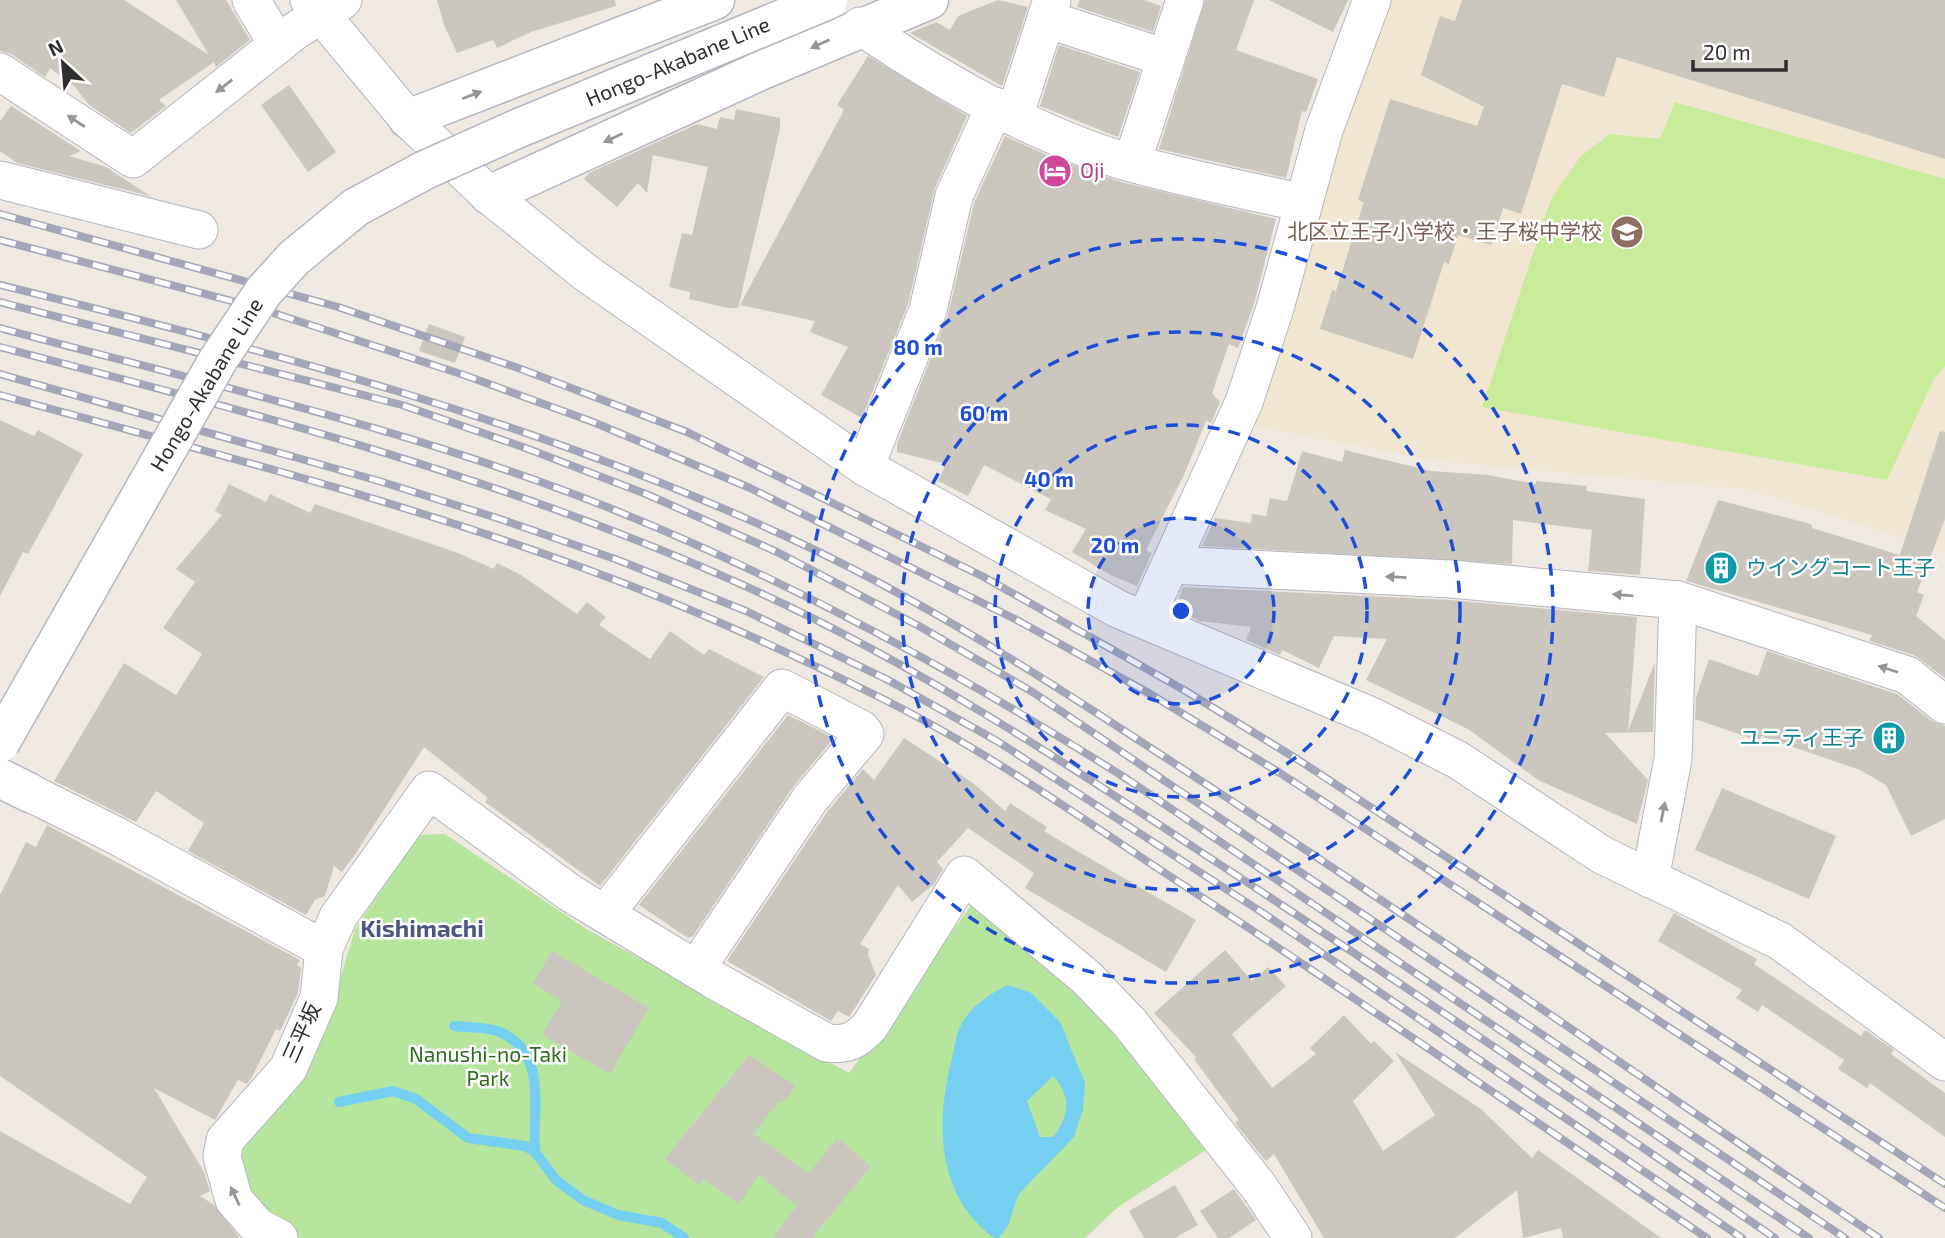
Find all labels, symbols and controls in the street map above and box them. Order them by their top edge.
street label: Hongo-Akabane Line [582,11,773,111]
north arrow [28,28,98,98]
scale bar [1693,28,1786,72]
text: N [44,34,67,61]
one-way arrow [810,39,831,50]
text: 20 m [1703,39,1751,64]
one-way arrow [215,79,233,93]
one-way arrow [461,90,482,101]
one-way arrow [66,115,86,128]
one-way arrow [603,132,623,144]
hotel icon: Oji [1036,152,1074,190]
place label: Oji [1080,157,1105,183]
school or university icon: 北区立王子小学校・王子桜中学校 [1608,213,1646,251]
place label: 北区立王子小学校・王子桜中学校 [1287,218,1602,243]
street label: Hongo-Akabane Line [144,293,267,475]
text: 80 m [893,334,943,359]
text: 60 m [960,400,1008,425]
text: 40 m [1024,466,1074,491]
text: 20 m [1091,532,1139,557]
building icon: ウイングコート王子 [1702,549,1740,587]
place label: ウイングコート王子 [1746,554,1935,579]
one-way arrow [1385,571,1407,582]
one-way arrow [1612,589,1634,600]
centre of rings [1169,599,1193,623]
one-way arrow [1877,663,1898,674]
building icon: ユニティ王子 [1870,719,1908,757]
place label: ユニティ王子 [1739,724,1864,749]
one-way arrow [1657,801,1668,823]
district label: Kishimachi [360,913,484,942]
street label: 三平坂 [276,999,325,1066]
park label: Nanushi-no-Taki Park [409,1041,567,1090]
one-way arrow [229,1185,241,1206]

